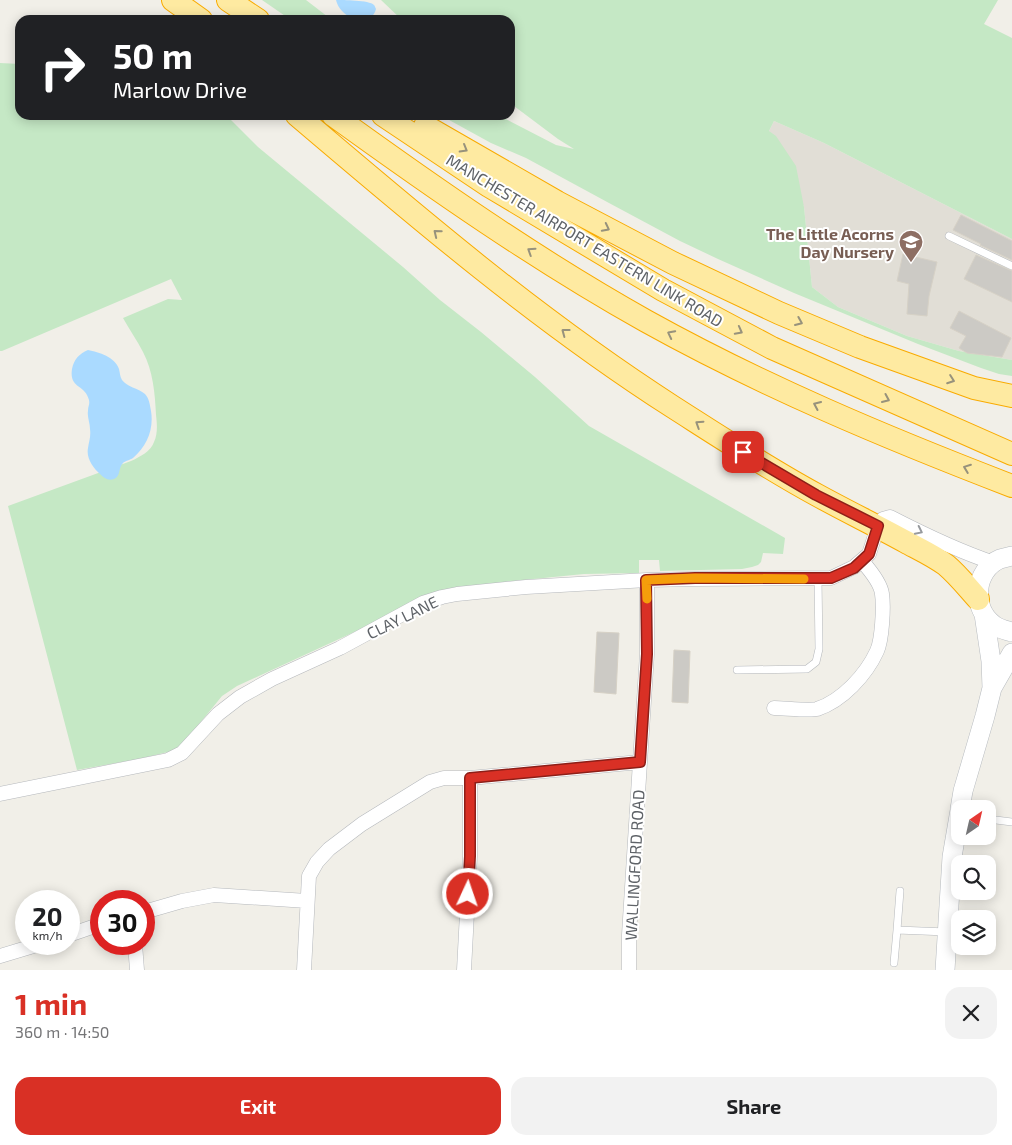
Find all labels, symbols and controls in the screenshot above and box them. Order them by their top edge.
text: 50 m [113,34,193,76]
icon: right [30,35,95,100]
text: Marlow Drive [113,76,247,102]
one-way arrow [458,143,467,153]
street label: MANCHESTER AIRPORT EASTERN LINK ROAD [443,150,727,330]
one-way arrow [601,222,610,232]
place label: The Little Acorns Day Nursery [766,224,894,262]
school or university icon: The Little Acorns Day Nursery [898,229,924,263]
one-way arrow [434,230,443,238]
one-way arrow [528,248,537,257]
one-way arrow [794,315,803,326]
one-way arrow [733,324,742,334]
one-way arrow [562,330,571,338]
one-way arrow [667,330,676,340]
one-way arrow [946,374,955,384]
one-way arrow [881,392,890,403]
one-way arrow [813,401,822,412]
one-way arrow [696,421,705,430]
pin [722,431,764,473]
icon: arrive [729,438,757,466]
one-way arrow [963,464,971,474]
one-way arrow [914,525,923,536]
street label: CLAY LANE [363,592,441,642]
street label: WALLINGFORD ROAD [621,789,647,941]
north arrow [951,800,996,845]
map controls [951,800,996,955]
button: search [951,855,996,900]
position arrow [441,867,493,919]
speed limit sign: 30 [90,890,155,955]
text: 20 [32,901,63,931]
button: layers [951,910,996,955]
text: km/h [33,928,62,942]
text: 1 min [15,985,87,1021]
button: close [945,987,997,1039]
text: 360 m · 14:50 [15,1022,109,1041]
button: Exit [15,1077,501,1135]
button: Share [511,1077,997,1135]

